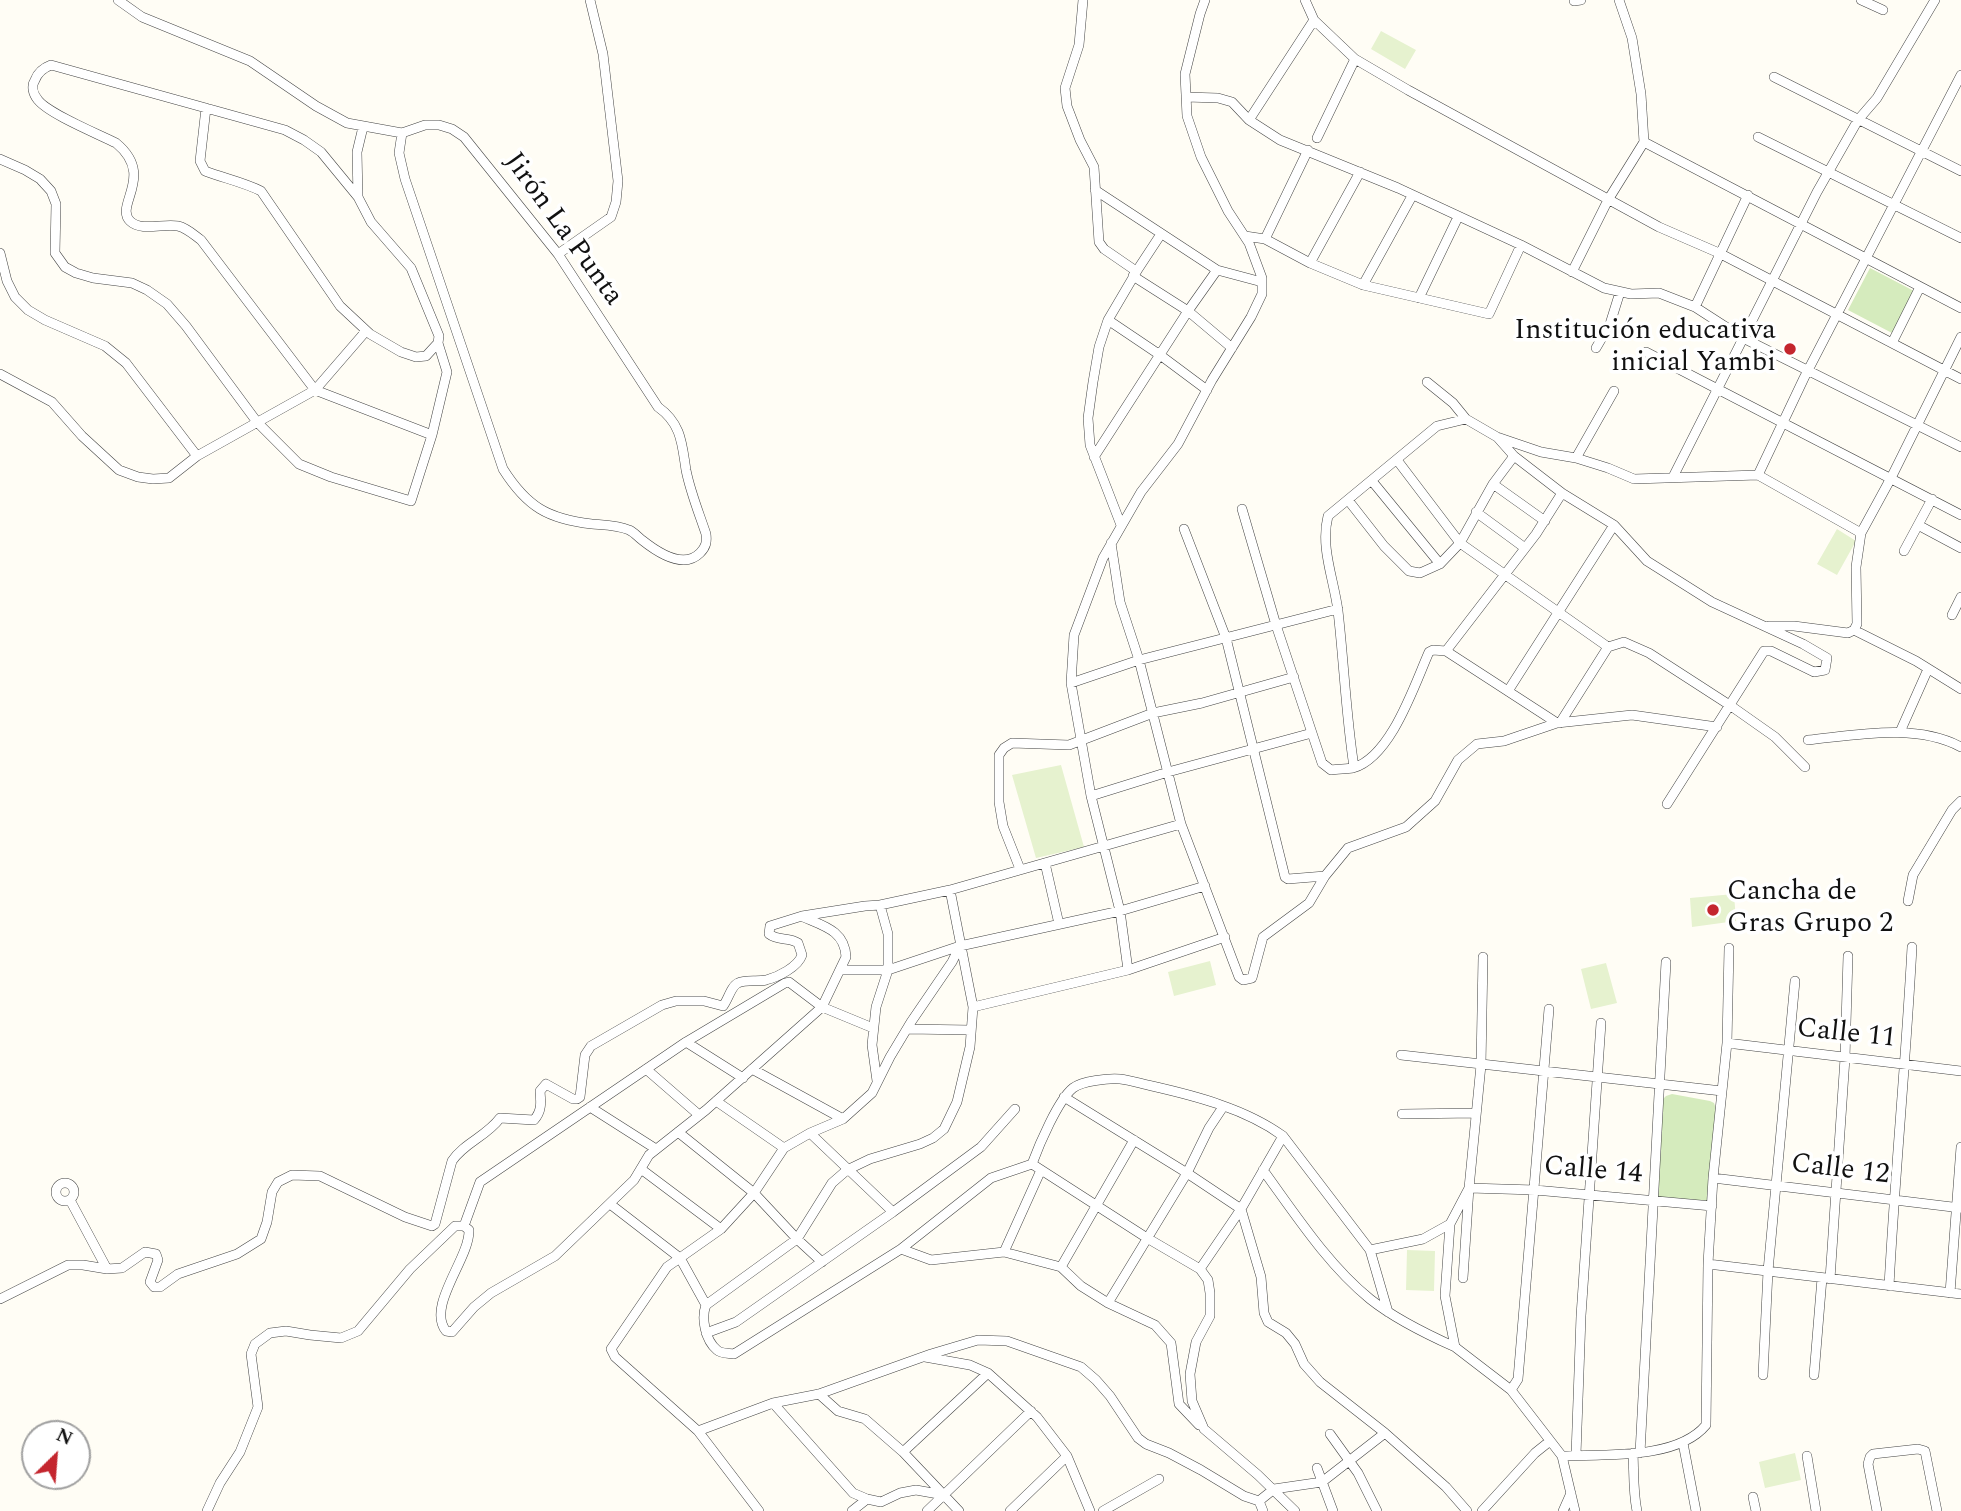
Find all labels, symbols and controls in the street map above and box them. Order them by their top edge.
street label: Jirón La Punta [495,147,629,313]
place label: Institución educativa inicial Yambi [1514,316,1776,382]
marker: Institución educativa inicial Yambi [1782,341,1798,357]
place label: Cancha de Gras Grupo 2 [1727,877,1893,943]
marker: Cancha de Gras Grupo 2 [1705,902,1721,918]
street label: Calle 11 [1795,1013,1897,1057]
street label: Calle 12 [1789,1148,1891,1194]
street label: Calle 14 [1542,1151,1644,1193]
north arrow [21,1420,91,1490]
text: N [51,1421,77,1454]

